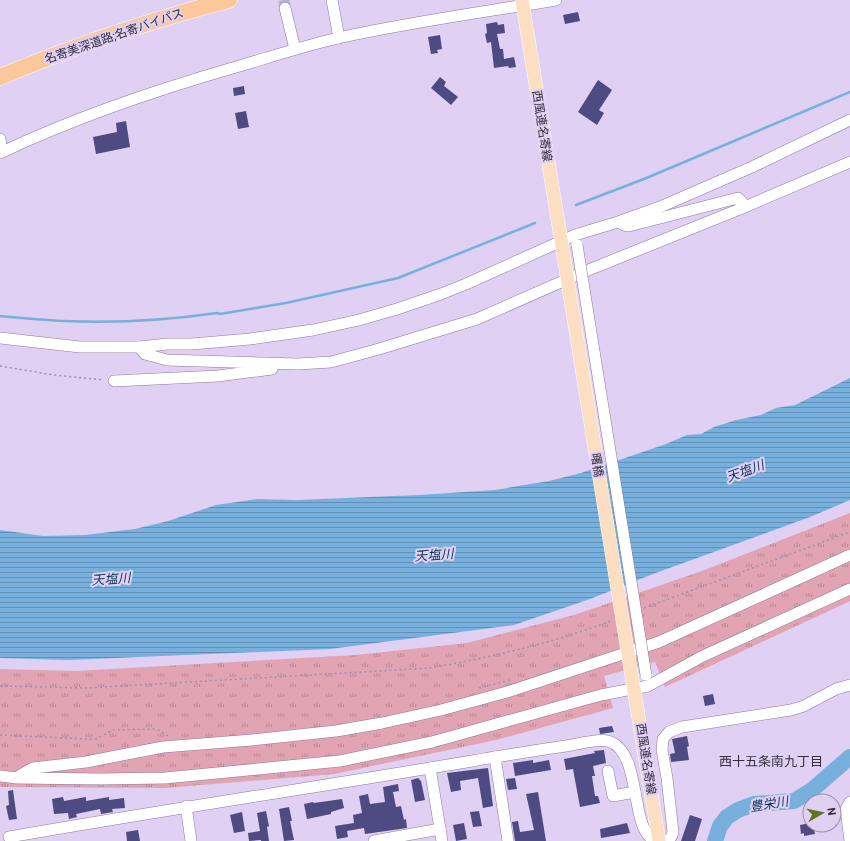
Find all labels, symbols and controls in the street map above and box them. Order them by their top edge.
street label: 名寄美深道路;名寄バイパス [43,6,185,66]
street label: 西風連名寄線 [529,89,555,163]
street label: 曙橋 [588,452,606,478]
water label: 天塩川 [724,457,768,485]
water label: 天塩川 [414,546,456,564]
water label: 天塩川 [91,570,133,588]
street label: 西風連名寄線 [633,722,659,796]
district label: 西十五条南九丁目 [719,754,823,769]
water label: 豊栄川 [749,793,791,814]
north arrow [802,793,842,833]
text: N [824,807,838,817]

